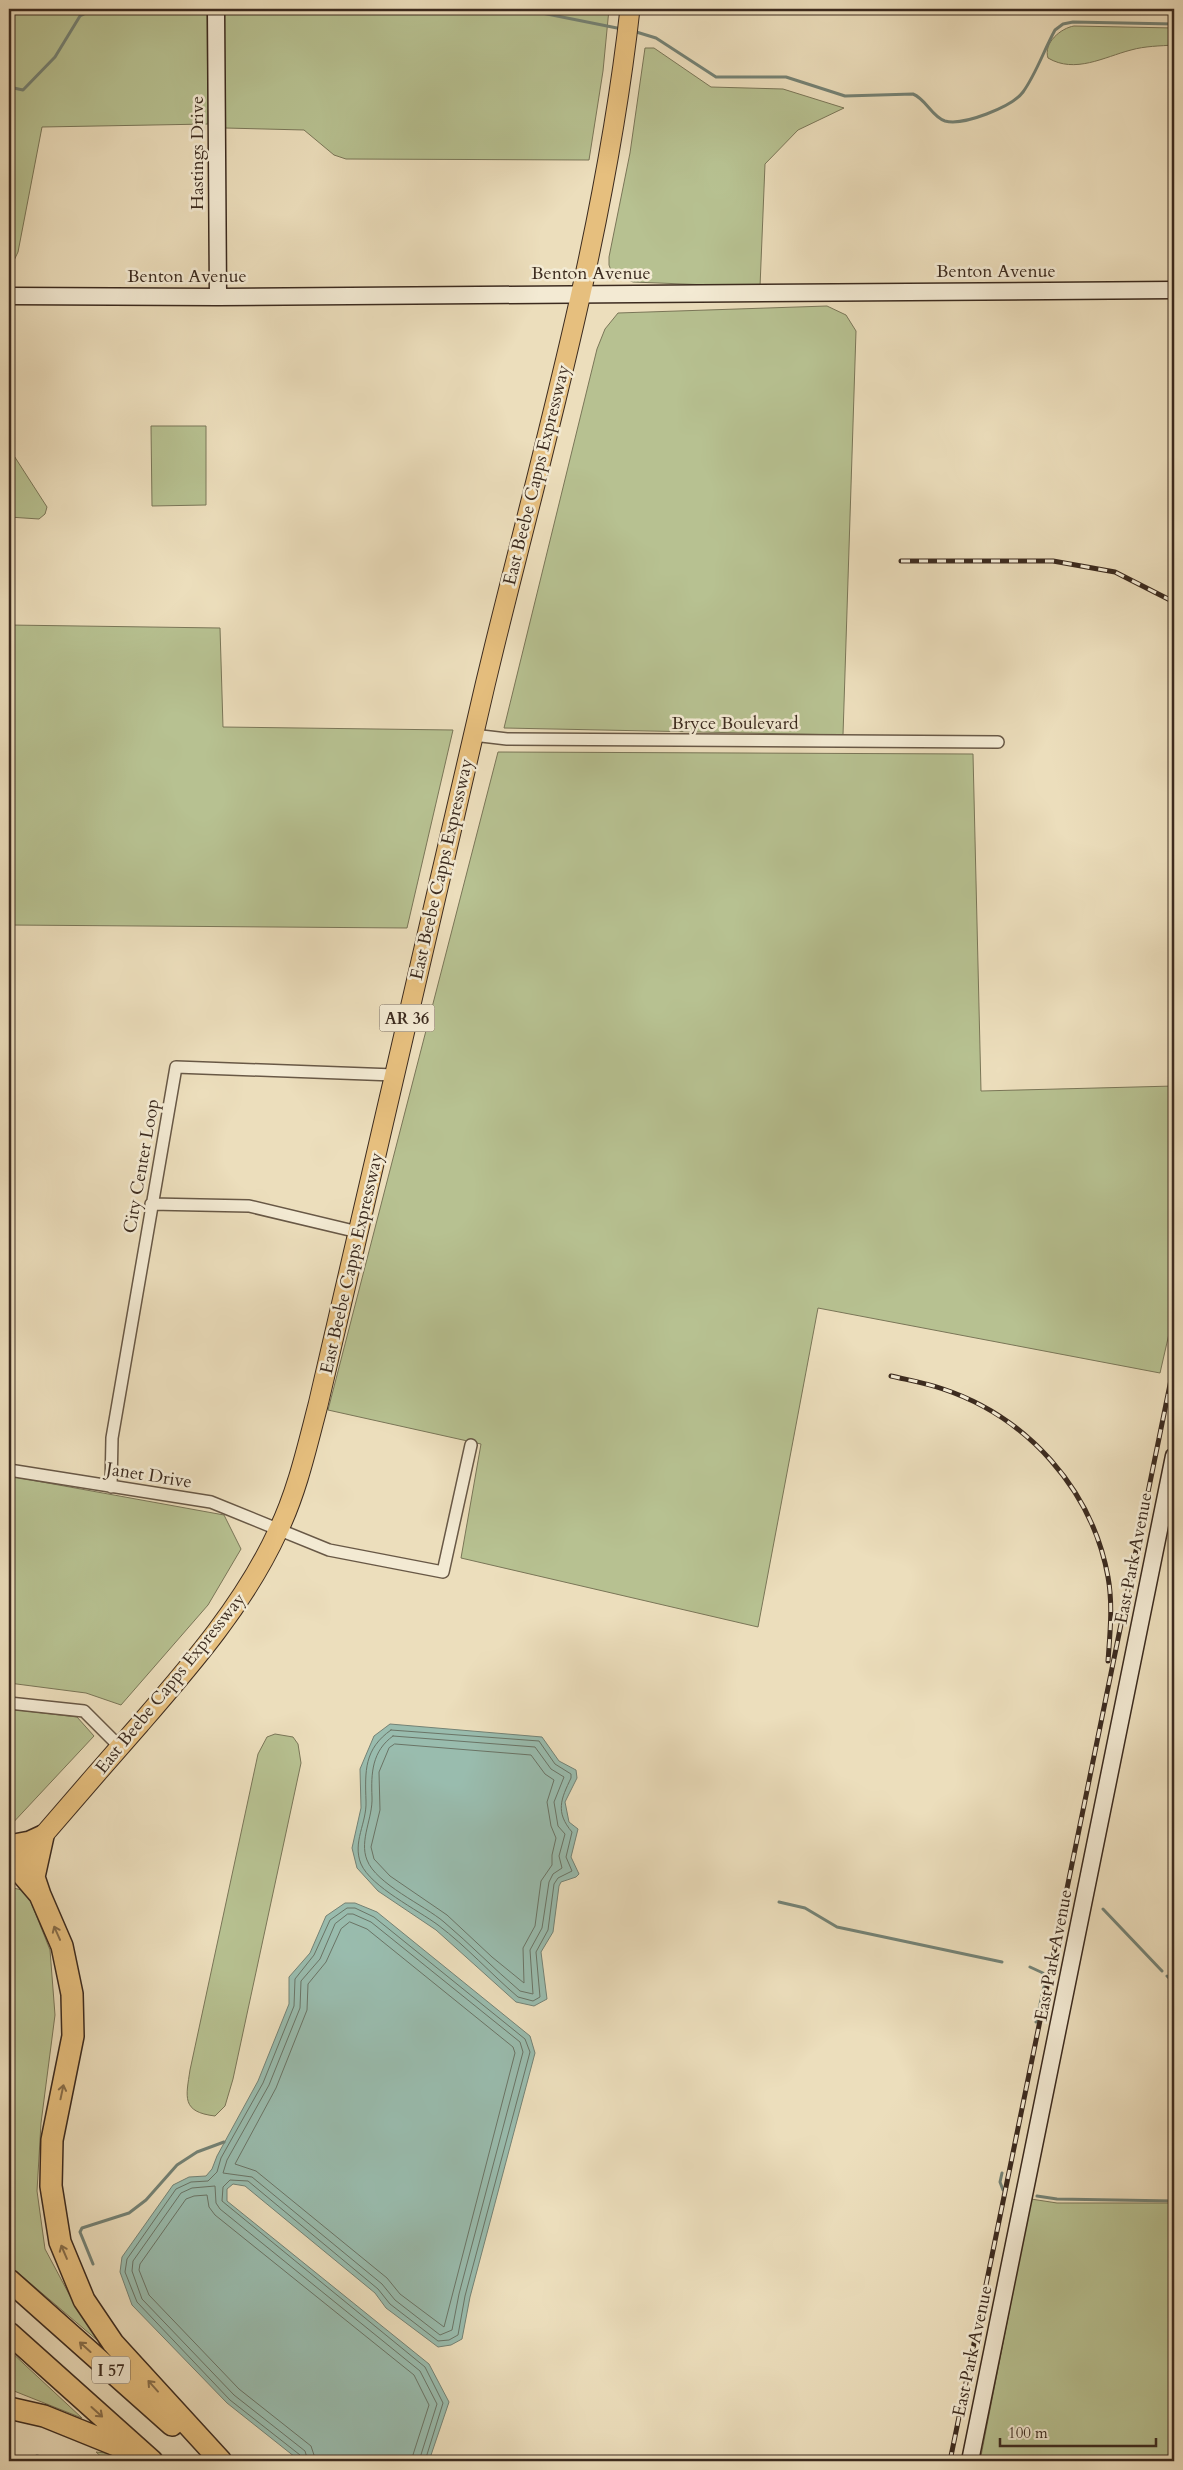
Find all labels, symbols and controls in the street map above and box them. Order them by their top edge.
street label: Hastings Drive [185,96,210,210]
street label: Benton Avenue [936,259,1056,284]
street label: Benton Avenue [531,261,651,286]
street label: Benton Avenue [127,264,247,289]
street label: East Beebe Capps Expressway [497,362,576,588]
street label: Bryce Boulevard [671,711,799,736]
street label: East Beebe Capps Expressway [404,756,479,982]
road number: AR 36 [380,1004,434,1032]
street label: City Center Loop [117,1097,166,1235]
street label: East Beebe Capps Expressway [314,1150,389,1376]
street label: Janet Drive [101,1456,194,1495]
street label: East Park Avenue [1109,1490,1158,1626]
street label: East Beebe Capps Expressway [89,1587,252,1779]
street label: East Park Avenue [1029,1887,1078,2023]
one-way arrow [51,1926,61,1941]
one-way arrow [58,2085,67,2101]
one-way arrow [58,2245,68,2260]
street label: East Park Avenue [946,2283,999,2419]
one-way arrow [79,2342,92,2353]
road number: I 57 [92,2356,130,2384]
one-way arrow [147,2380,159,2393]
one-way arrow [91,2407,104,2418]
scale bar [1000,2415,1157,2447]
text: 100 m [1008,2423,1048,2443]

